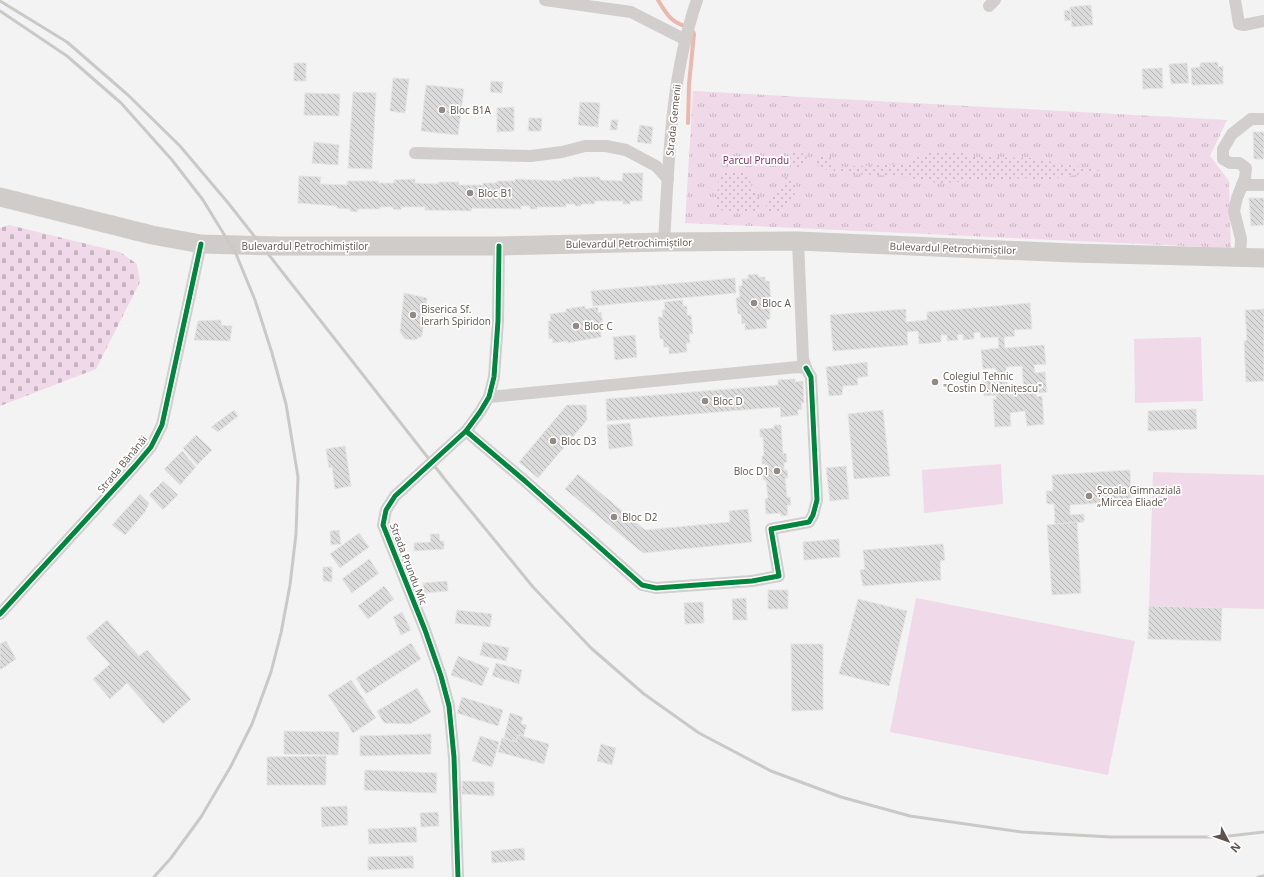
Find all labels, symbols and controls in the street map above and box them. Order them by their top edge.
street label: Strada Gemenii [662,84,684,156]
place label: Bloc B1A [450,103,492,117]
marker: Bloc B1A [437,105,447,115]
park label: Parcul Prundu [723,153,789,167]
place label: Bloc B1 [478,186,513,200]
marker: Bloc B1 [465,188,475,198]
street label: Bulevardul Petrochimiștilor [566,235,692,251]
street label: Bulevardul Petrochimiștilor [242,239,368,253]
street label: Bulevardul Petrochimiștilor [889,239,1017,257]
place label: Bloc A [762,296,791,310]
marker: Bloc A [749,298,759,308]
place label: Biserica Sf. Ierarh Spiridon [421,302,491,328]
marker: Biserica Sf. Ierarh Spiridon [408,310,418,320]
place label: Bloc C [584,319,613,333]
marker: Bloc C [571,321,581,331]
place label: Colegiul Tehnic "Costin D. Nenițescu" [943,369,1042,395]
marker: Colegiul Tehnic "Costin D. Nenițescu" [930,377,940,387]
place label: Bloc D [713,394,743,408]
marker: Bloc D [700,396,710,406]
street label: Strada Bănănăi [94,432,150,496]
place label: Bloc D3 [561,434,597,448]
marker: Bloc D3 [548,436,558,446]
place label: Bloc D1 [734,464,769,478]
marker: Bloc D1 [772,466,782,476]
place label: Școala Gimnazială „Mircea Eliade” [1097,483,1181,509]
marker: Școala Gimnazială „Mircea Eliade” [1084,491,1094,501]
place label: Bloc D2 [622,510,658,524]
marker: Bloc D2 [609,512,619,522]
street label: Strada Prundu Mic [387,521,431,607]
north arrow [1208,821,1248,861]
text: N [1227,840,1245,856]

